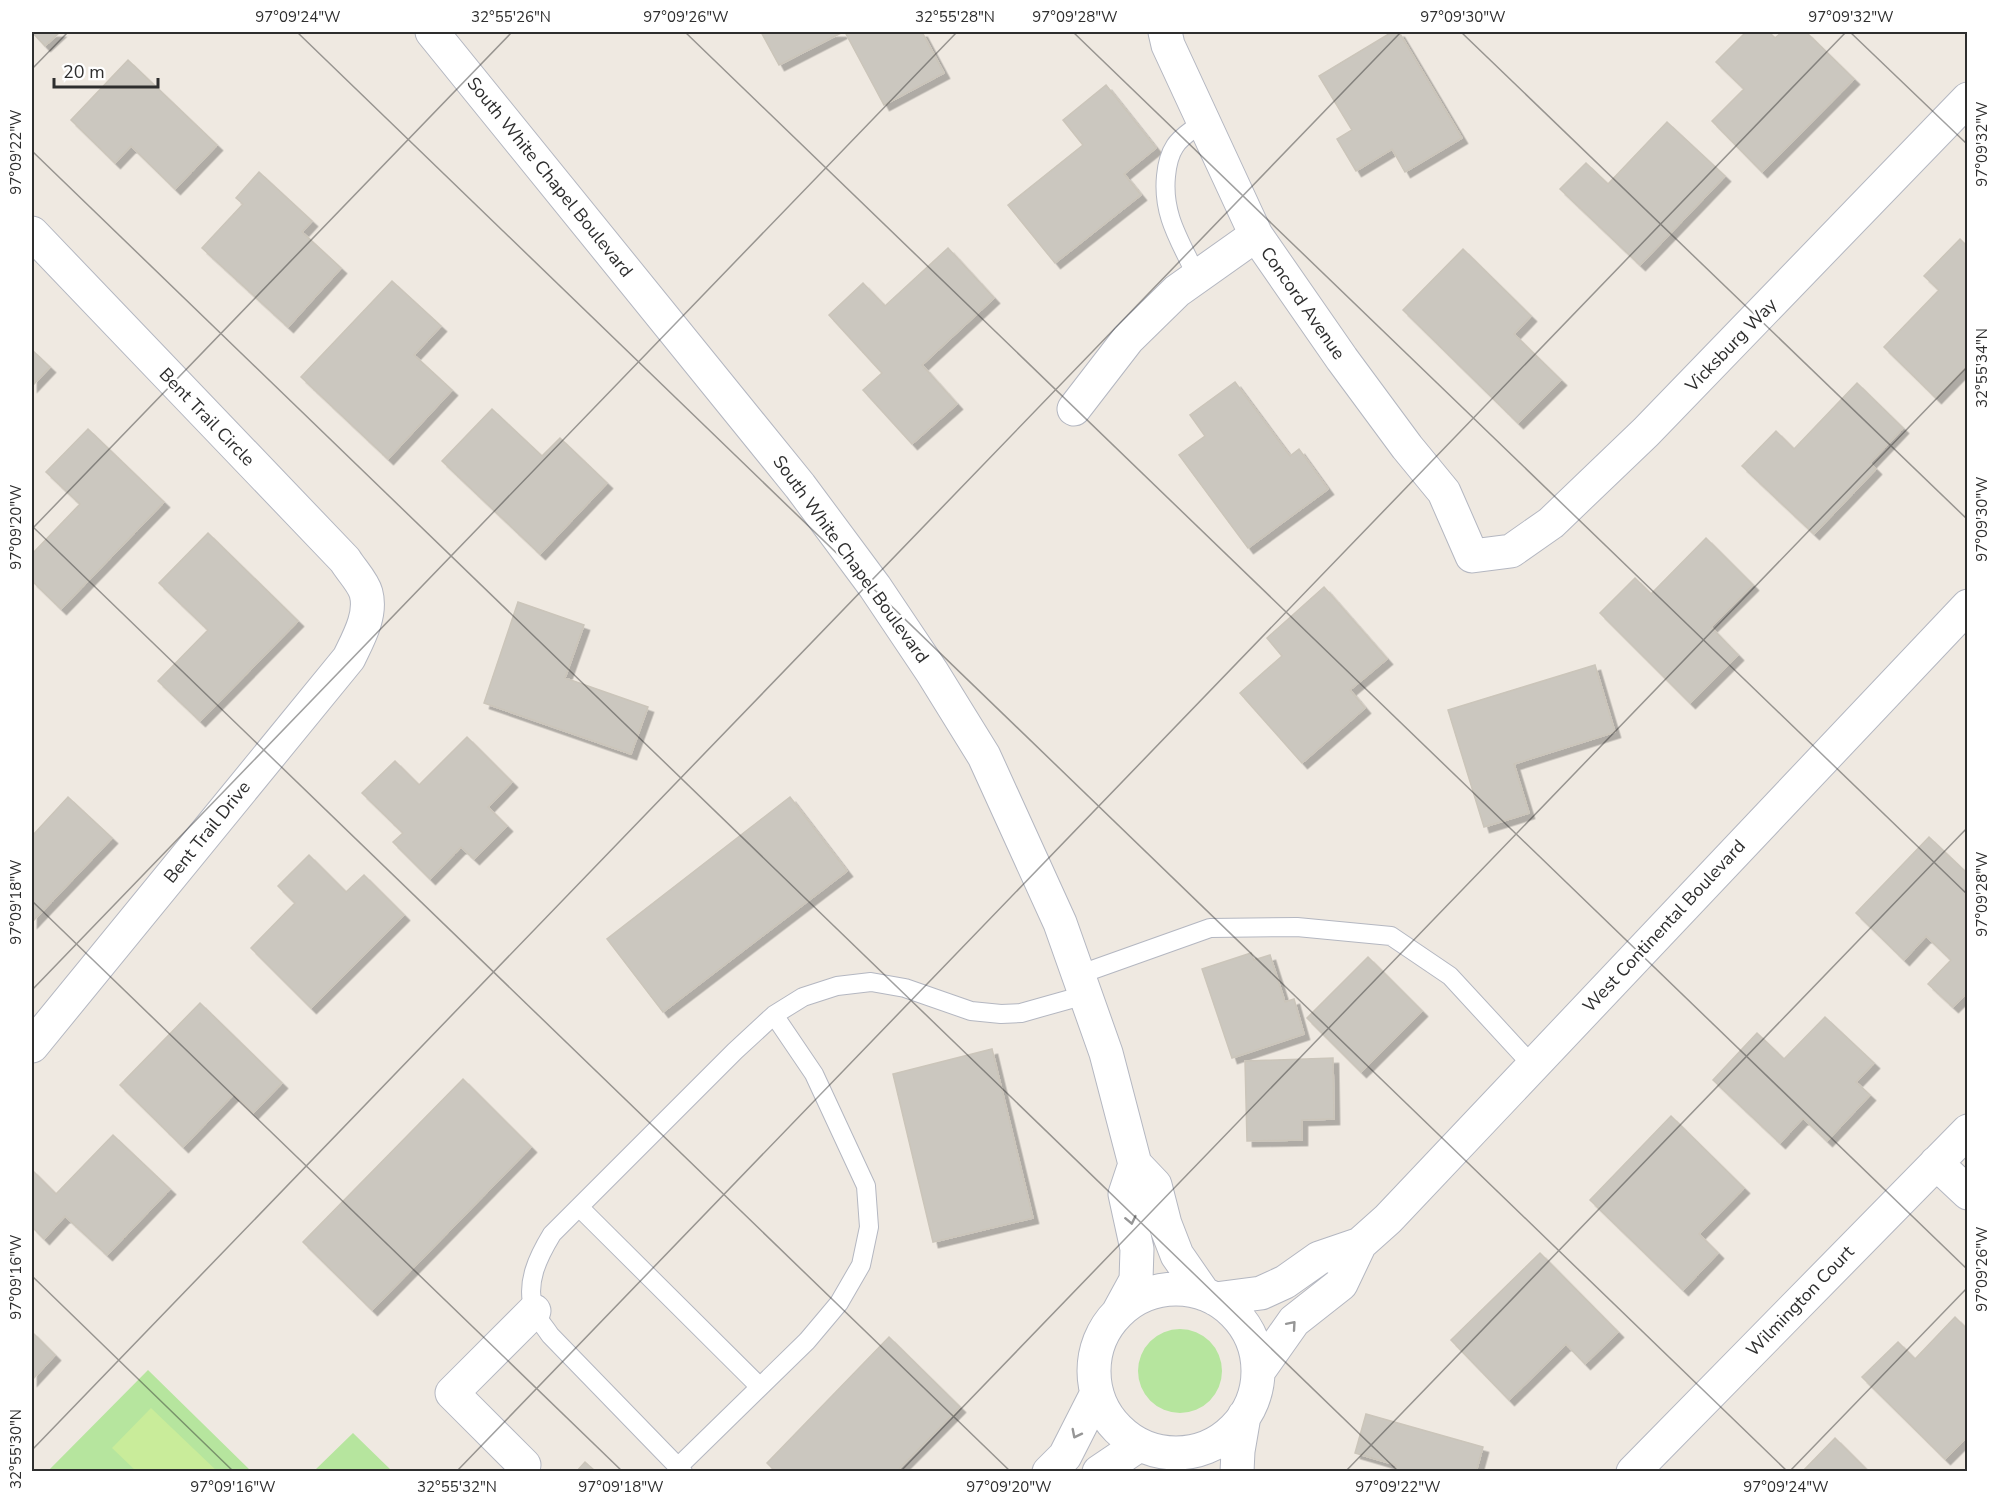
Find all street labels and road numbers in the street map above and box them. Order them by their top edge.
street label: South White Chapel Boulevard [462,72,638,282]
street label: Concord Avenue [1255,242,1351,364]
street label: Vicksburg Way [1679,292,1783,398]
street label: Bent Trail Circle [154,363,260,471]
street label: South White Chapel Boulevard [767,450,935,668]
street label: Bent Trail Drive [158,776,256,888]
street label: West Continental Boulevard [1577,834,1751,1018]
street label: Wilmington Court [1741,1240,1860,1362]

